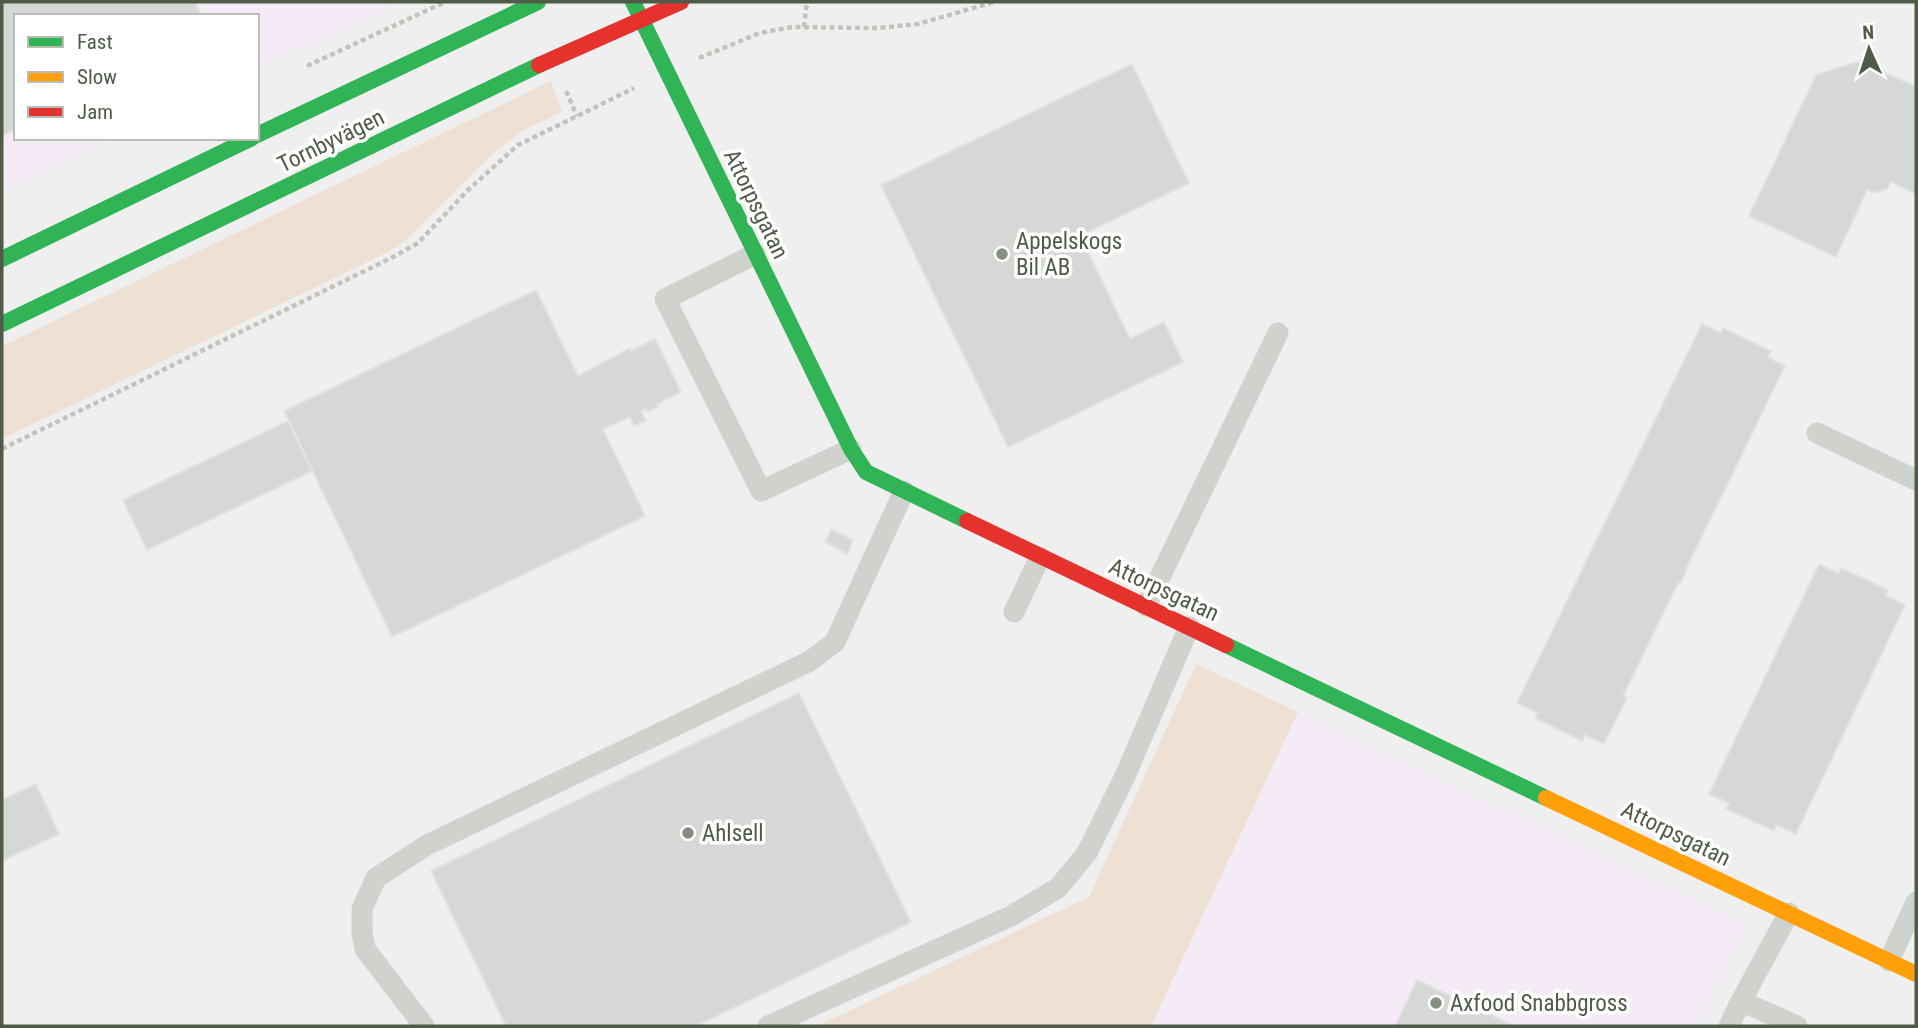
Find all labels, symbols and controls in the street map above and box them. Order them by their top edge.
legend [14,14,259,140]
north arrow [1834,14,1904,84]
text: N [1862,21,1875,44]
text: Fast [77,30,113,54]
text: Slow [77,65,117,89]
text: Jam [77,100,113,124]
street label: Tornbyvägen [273,104,389,178]
street label: Attorpsgatan [718,145,794,263]
place label: Appelskogs Bil AB [1016,228,1122,281]
marker: Appelskogs Bil AB [994,246,1010,262]
street label: Attorpsgatan [1105,553,1223,627]
street label: Attorpsgatan [1617,796,1735,872]
place label: Ahlsell [702,820,763,847]
marker: Ahlsell [680,825,696,841]
place label: Axfood Snabbgross [1450,990,1628,1017]
marker: Axfood Snabbgross [1428,995,1444,1011]

